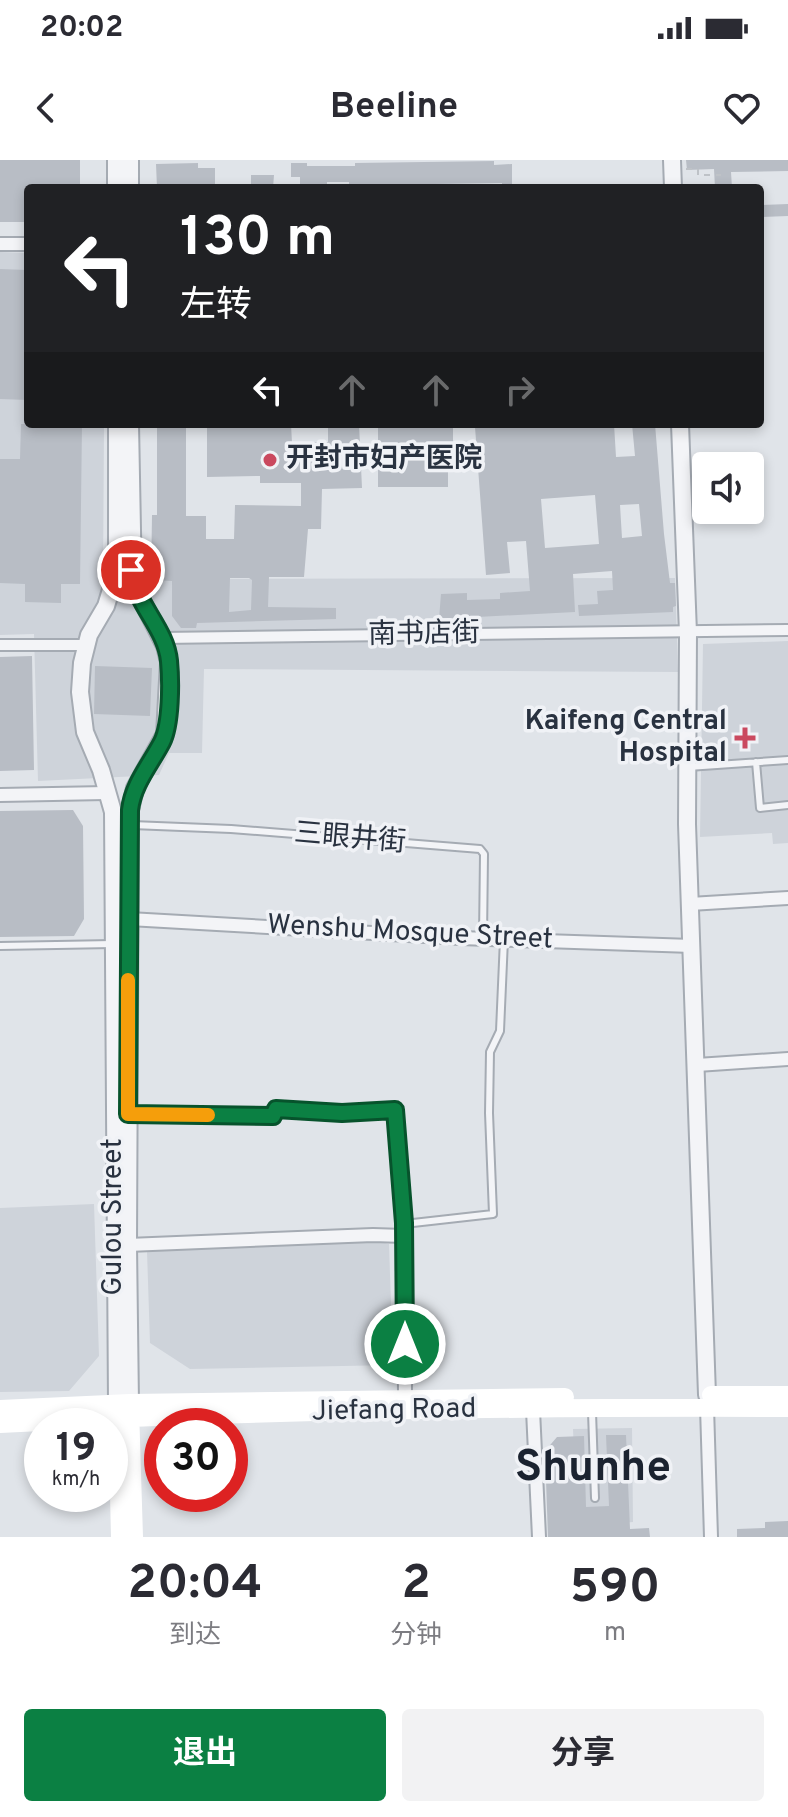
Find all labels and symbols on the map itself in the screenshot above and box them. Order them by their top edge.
place label: 开封市妇产医院 [286,442,482,478]
marker: 开封市妇产医院 [261,451,279,469]
pin [97,536,165,604]
street label: 南书店街 [368,616,480,654]
place label: Kaifeng Central Hospital [525,704,727,772]
marker: Kaifeng Central Hospital [734,727,756,749]
street label: 三眼井街 [293,816,407,862]
street label: Wenshu Mosque Street [266,908,554,958]
street label: Gulou Street [96,1138,132,1296]
position arrow [363,1302,447,1386]
street label: Jiefang Road [311,1392,477,1430]
speed limit sign: 30 [144,1408,248,1512]
district label: Shunhe [515,1441,671,1497]

